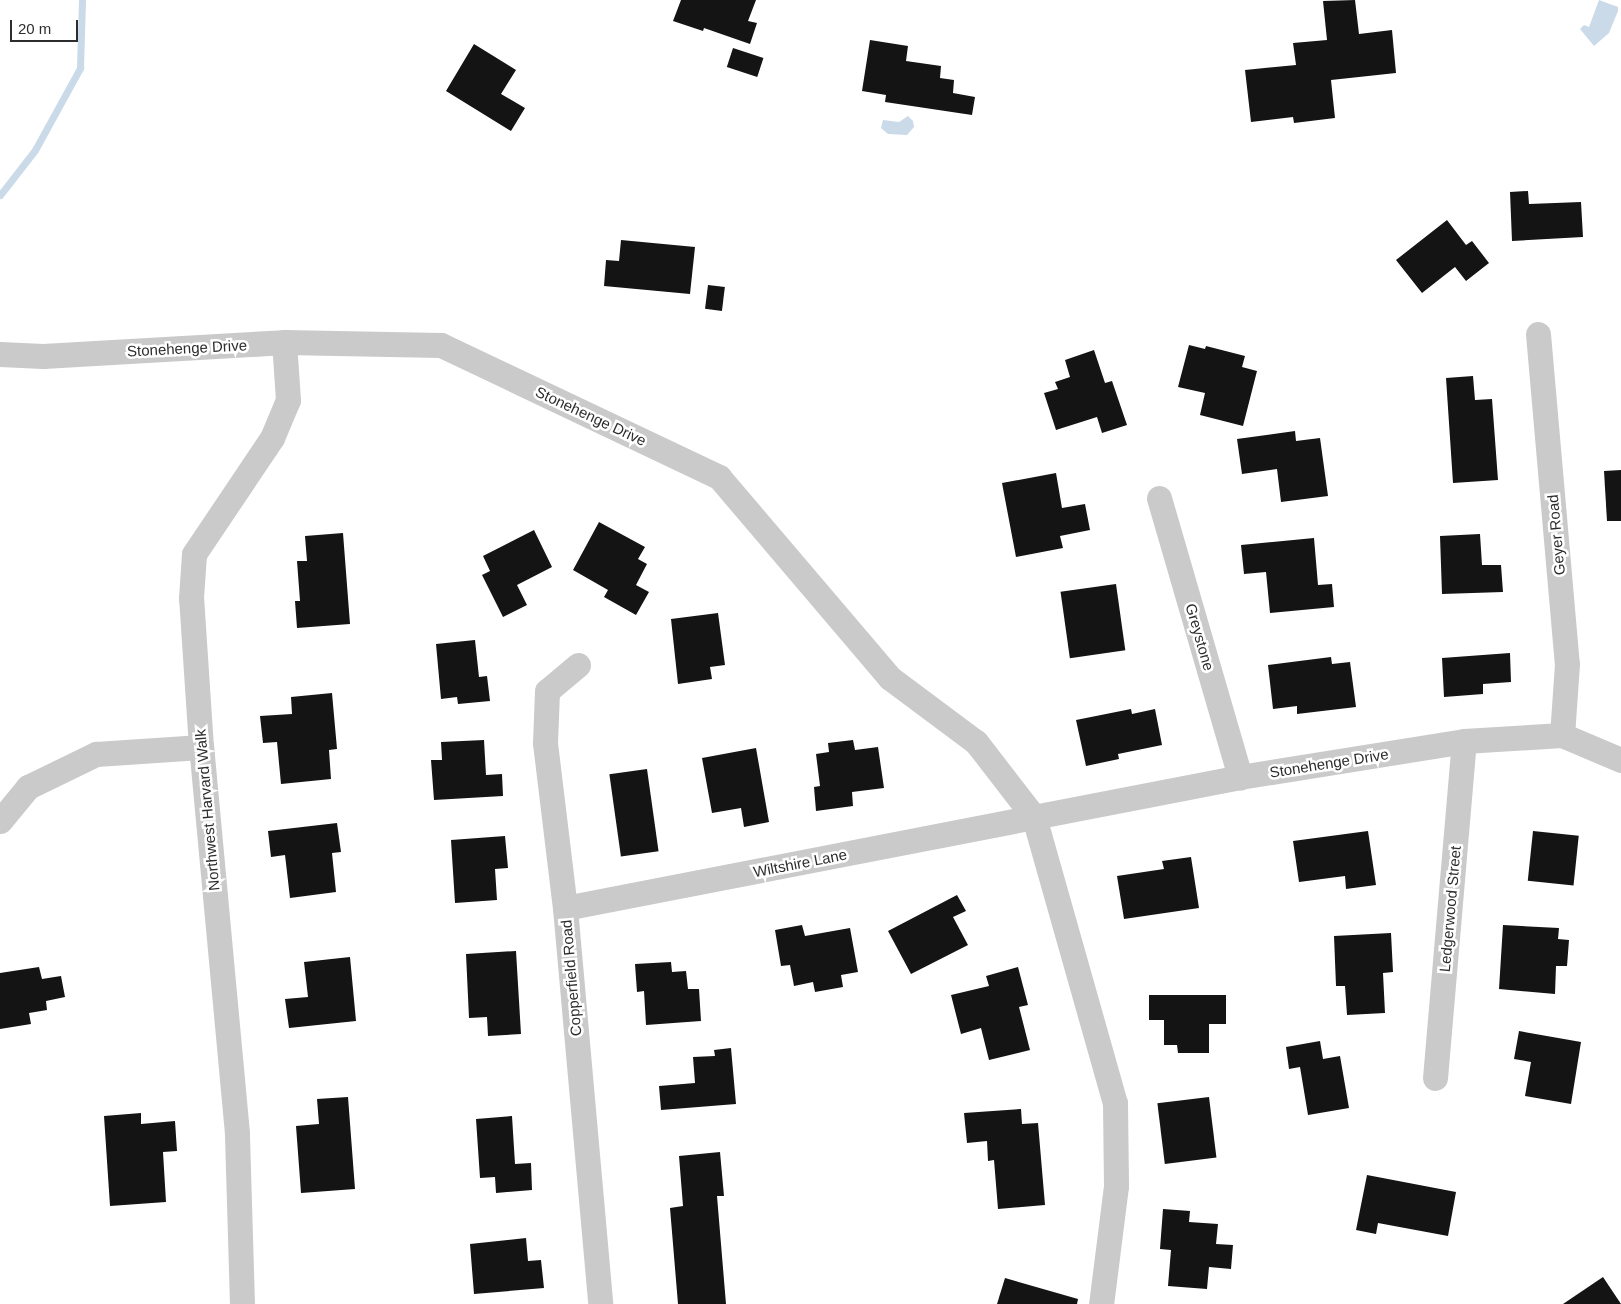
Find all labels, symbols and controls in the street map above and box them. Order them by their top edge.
scale bar [12,10,80,42]
text: 20 m [18,20,51,37]
street label: Stonehenge Drive [127,336,247,360]
street label: Stonehenge Drive [533,382,649,450]
street label: Geyer Road [1544,494,1568,576]
street label: Greystone [1182,601,1218,673]
street label: Northwest Harvard Walk [191,729,223,891]
street label: Stonehenge Drive [1268,745,1390,781]
street label: Wiltshire Lane [752,845,848,881]
street label: Ledgerwood Street [1436,845,1464,973]
street label: Copperfield Road [557,919,585,1037]

